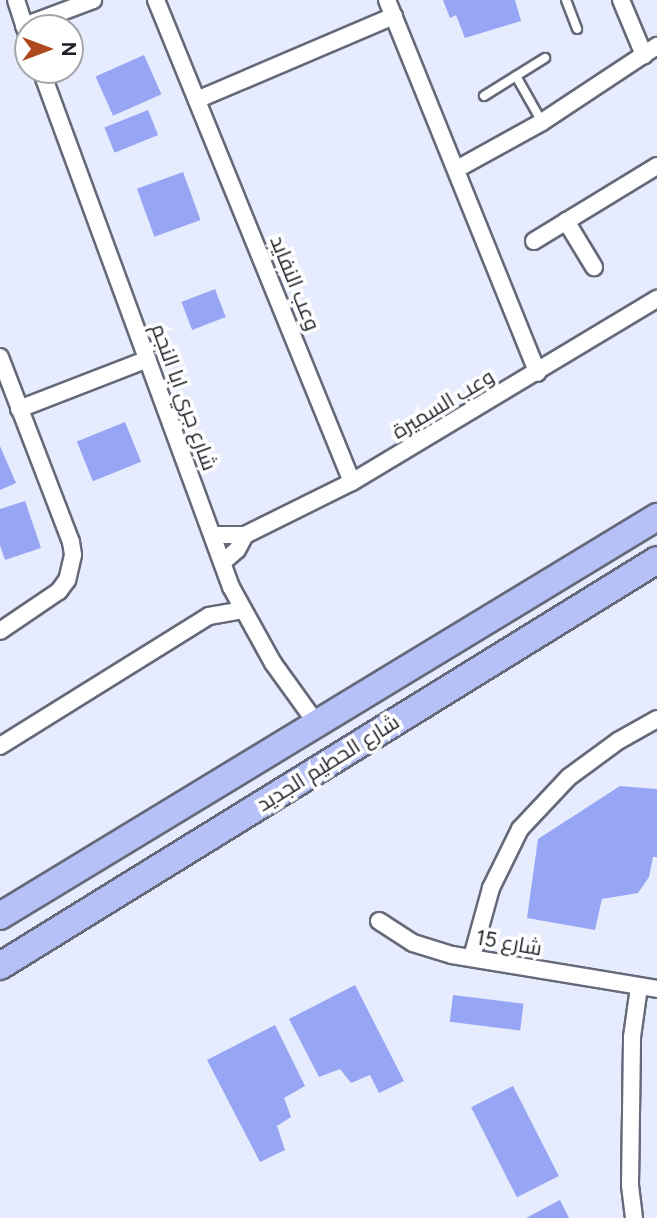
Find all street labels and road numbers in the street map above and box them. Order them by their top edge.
street label: وعب النفايد [265,232,325,334]
street label: شارع جري ابا النجم [146,320,222,474]
street label: وعب السميرة [387,364,499,444]
street label: شارع الحطيم الجديد [252,709,404,817]
street label: شارع 15 [474,925,544,961]

